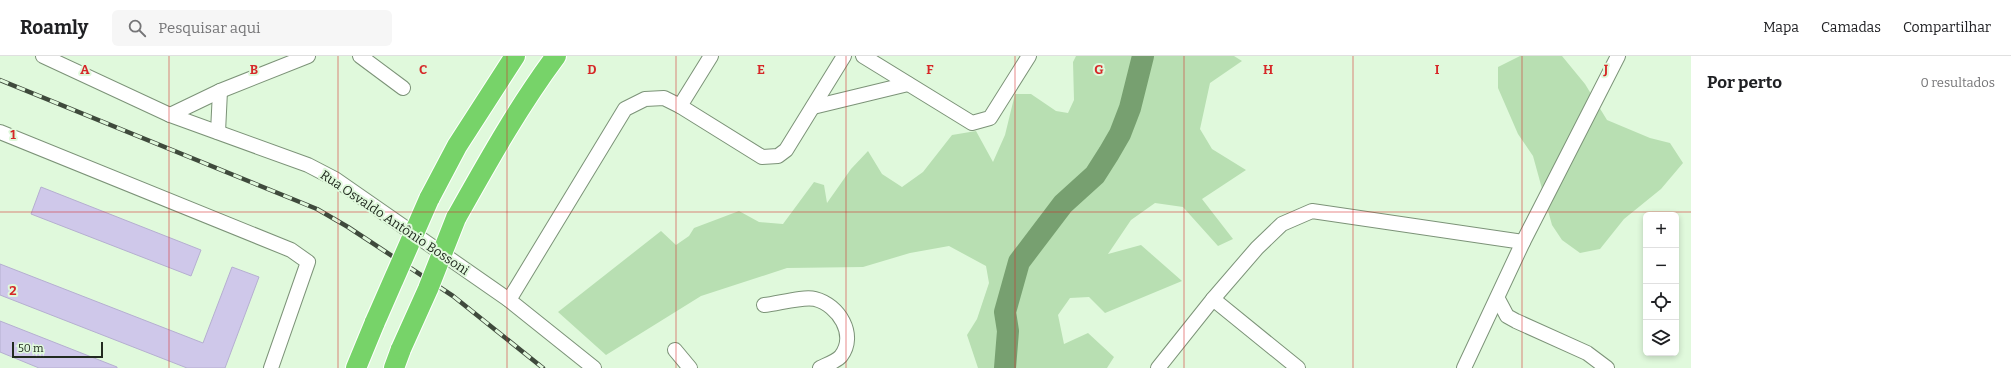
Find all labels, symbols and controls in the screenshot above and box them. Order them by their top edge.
search box [112,10,392,46]
text: Roamly [20,16,88,39]
icon: search [126,17,148,39]
text: Pesquisar aqui [158,19,260,37]
text: Mapa [1763,19,1799,36]
text: Camadas [1821,19,1881,36]
text: Compartilhar [1903,19,1991,36]
text: A [80,62,90,77]
text: B [250,62,258,77]
text: C [419,62,427,77]
text: D [587,62,597,77]
text: E [757,62,765,77]
text: F [926,62,934,77]
text: G [1094,62,1104,77]
text: H [1263,62,1273,77]
text: I [1435,62,1440,77]
text: J [1603,62,1609,77]
text: Por perto [1707,72,1782,93]
text: 0 resultados [1920,75,1995,90]
text: 1 [10,127,16,142]
street label: Rua Osvaldo Antônio Bossoni [318,167,472,278]
map controls [1643,212,1679,356]
button: + [1643,212,1679,248]
button: − [1643,248,1679,284]
text: 2 [9,283,17,298]
button: locate [1643,284,1679,320]
button: layers [1643,320,1679,356]
scale bar [12,340,103,359]
text: 50 m [18,342,44,355]

